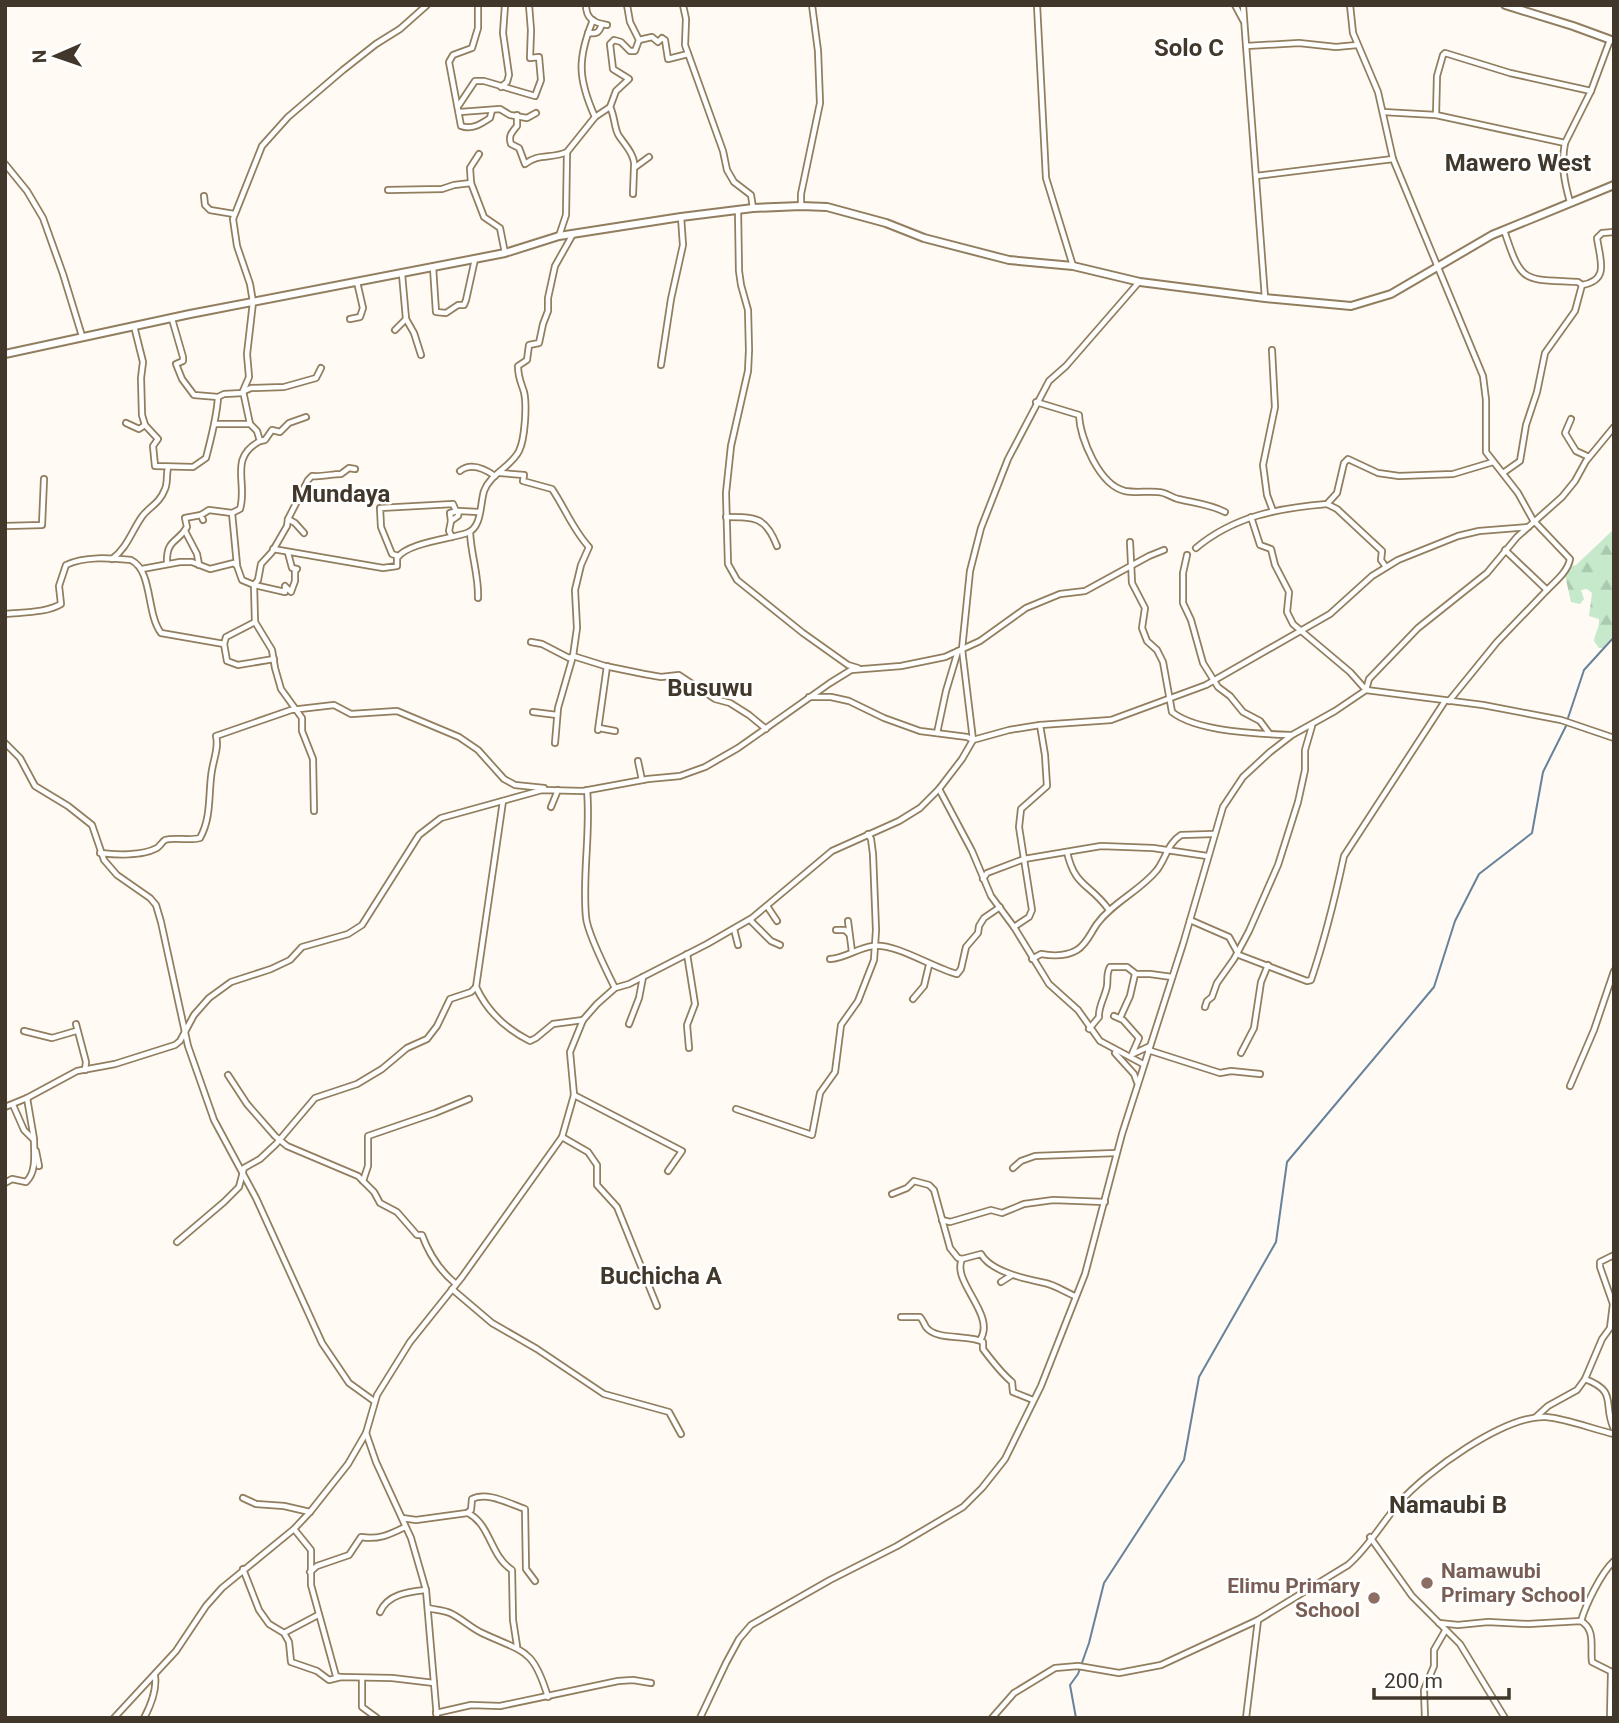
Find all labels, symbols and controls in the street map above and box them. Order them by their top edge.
north arrow [21,21,91,91]
district label: Solo C [1154,34,1224,62]
text: N [28,49,51,64]
district label: Mawero West [1445,149,1591,177]
district label: Mundaya [292,480,391,508]
district label: Busuwu [667,674,753,702]
district label: Buchicha A [600,1262,723,1290]
district label: Namaubi B [1389,1491,1507,1519]
place label: Namawubi Primary School [1441,1559,1586,1607]
place label: Elimu Primary School [1227,1574,1360,1622]
marker: Namawubi Primary School [1419,1575,1435,1591]
marker: Elimu Primary School [1366,1590,1382,1606]
scale bar [1374,1656,1509,1700]
text: 200 m [1384,1669,1443,1693]

